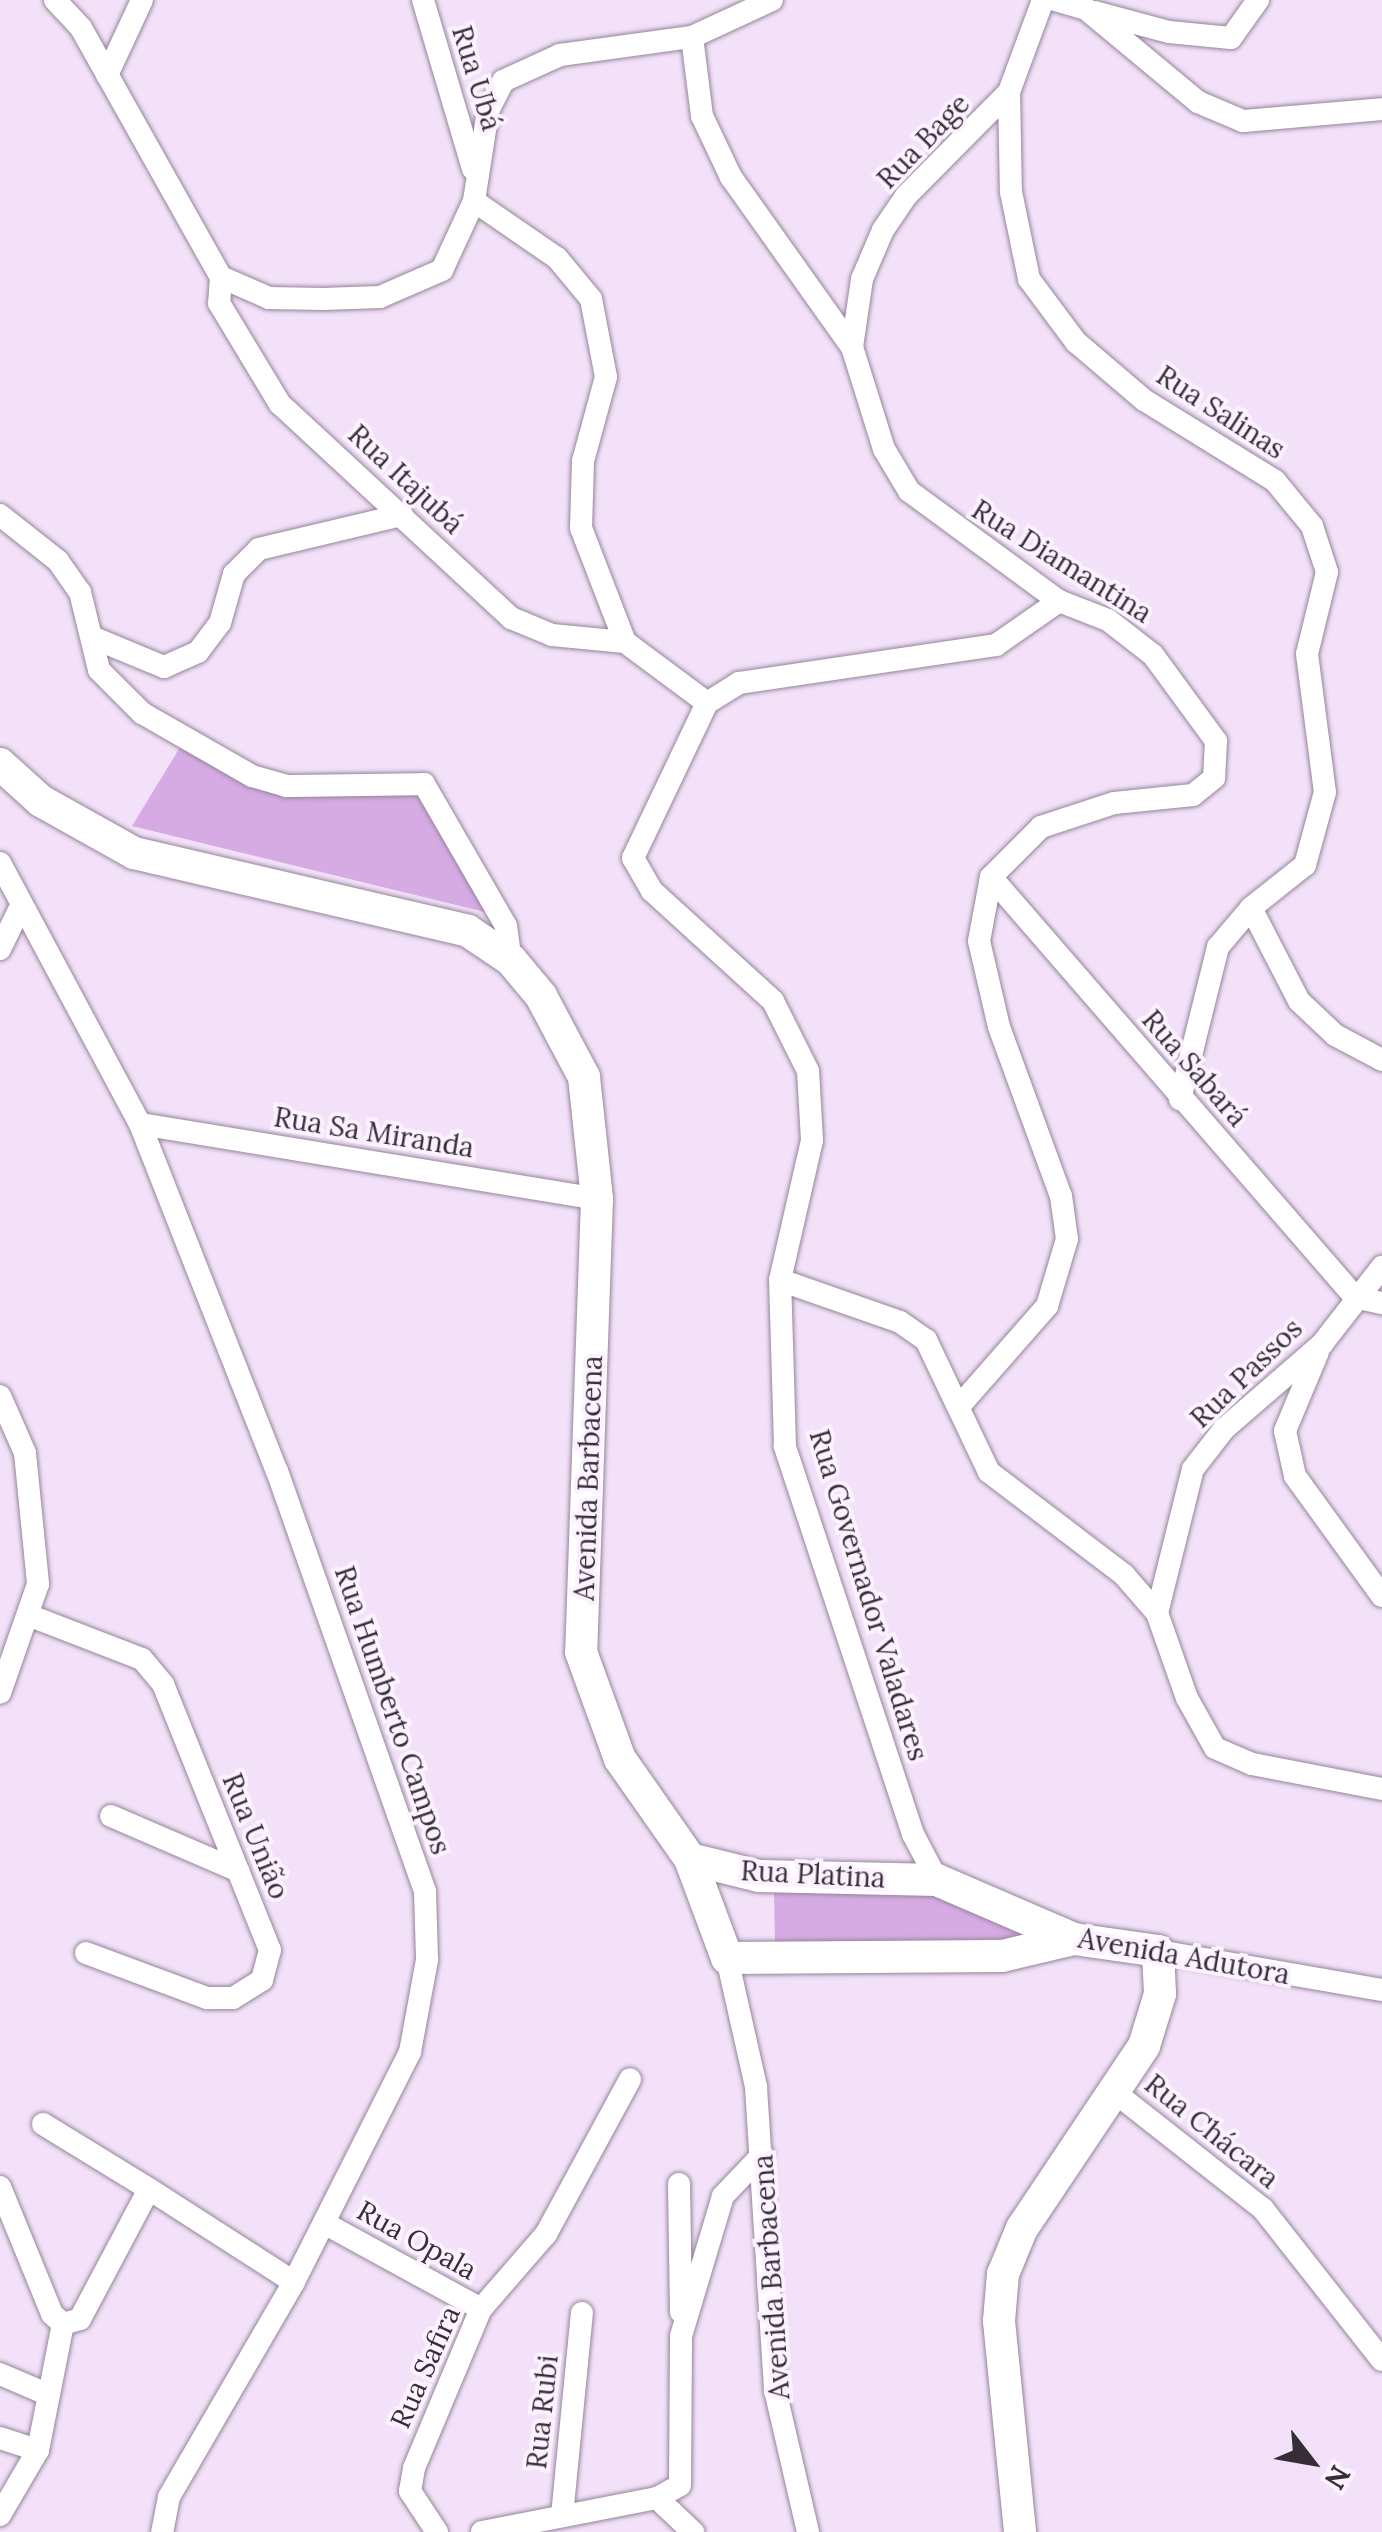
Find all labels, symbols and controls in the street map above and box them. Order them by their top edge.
street label: Rua Ubá [445,21,509,135]
street label: Rua Bage [870,87,976,195]
street label: Rua Salinas [1150,358,1292,466]
street label: Rua Itajubá [341,417,471,541]
street label: Rua Diamantina [966,492,1158,630]
street label: Rua Sabará [1135,1003,1255,1133]
street label: Rua Sa Miranda [272,1100,476,1164]
street label: Rua Passos [1183,1311,1309,1435]
street label: Avenida Barbacena [567,1355,609,1601]
street label: Rua Governador Valadares [803,1425,935,1765]
street label: Rua Humberto Campos [328,1561,458,1859]
street label: Rua União [216,1768,296,1904]
street label: Rua Platina [740,1853,886,1895]
street label: Avenida Adutora [1076,1921,1292,1991]
street label: Rua Chácara [1138,2067,1286,2195]
street label: Avenida Barbacena [746,2153,796,2401]
street label: Rua Opala [351,2193,483,2287]
street label: Rua Safira [383,2301,467,2433]
street label: Rua Rubi [519,2353,565,2471]
north arrow [1262,2412,1362,2512]
text: N [1317,2459,1359,2496]

